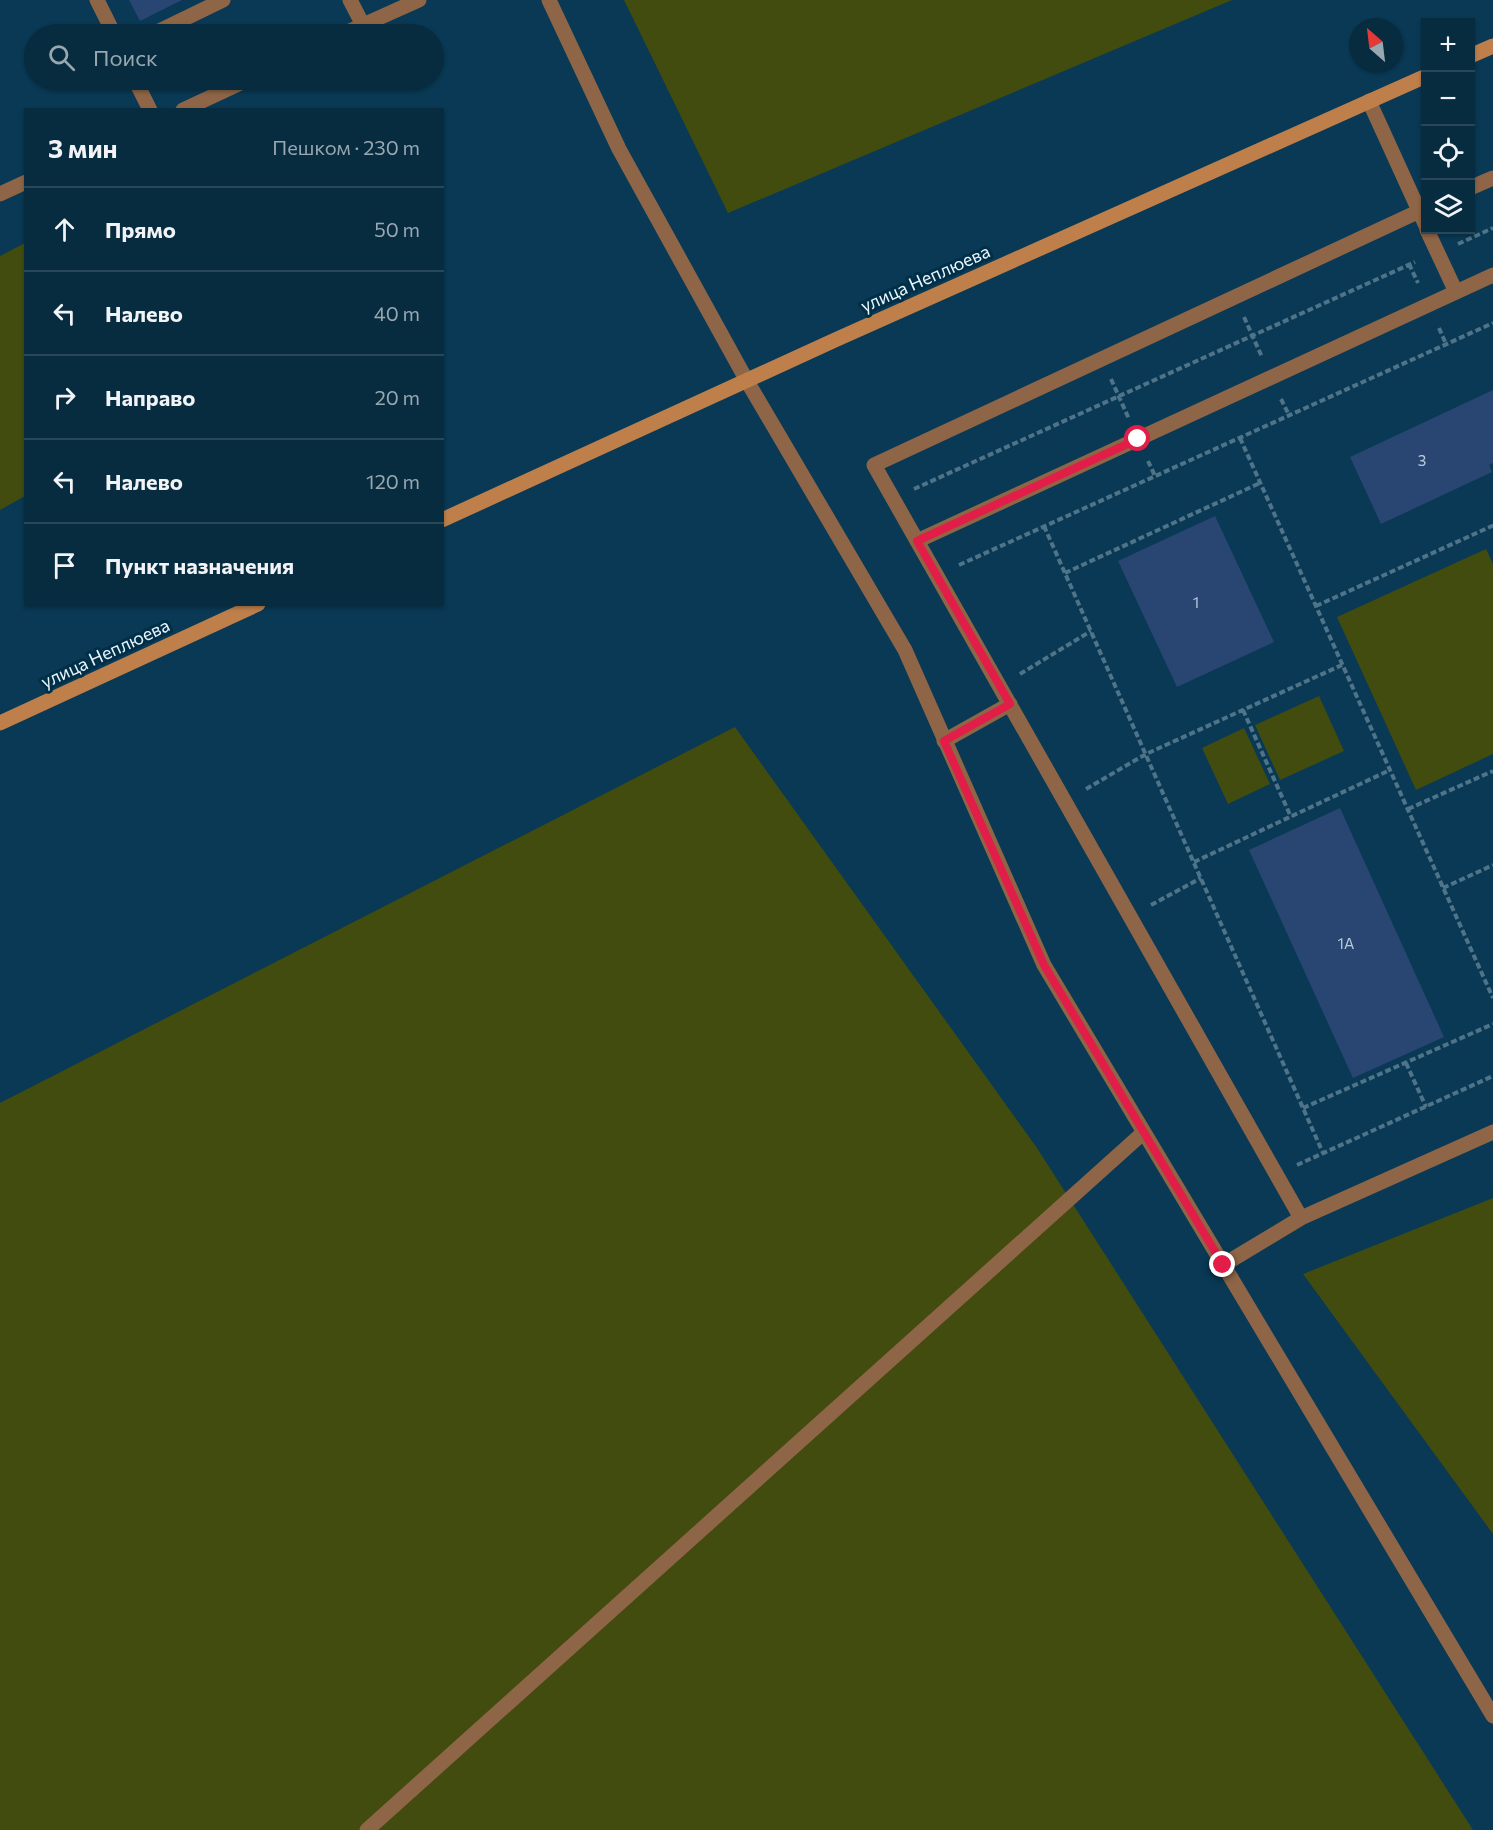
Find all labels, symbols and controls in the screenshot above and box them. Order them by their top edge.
north arrow [1349,18,1403,72]
map controls [1421,18,1475,234]
button: + [1421,18,1475,72]
search box [24,24,444,90]
icon: search [45,41,78,74]
text: Поиск [93,44,158,71]
button: − [1421,72,1475,126]
button: locate [1421,126,1475,180]
text: 3 мин [48,132,118,163]
text: Пешком · 230 m [272,135,420,159]
button: layers [1421,180,1475,234]
icon: ahead [48,213,81,246]
text: Прямо [105,216,176,243]
text: 50 m [374,217,420,241]
street label: улица Неплюева [857,240,993,316]
icon: left [48,297,81,330]
text: Налево [105,300,183,327]
text: 40 m [374,301,420,325]
icon: right [48,381,81,414]
text: Направо [105,384,195,411]
text: 20 m [375,385,420,409]
route start [1124,425,1150,451]
house number: 3 [1418,451,1426,469]
icon: left [48,465,81,498]
text: Налево [105,468,183,495]
text: 120 m [366,469,420,493]
icon: arrive [48,549,81,582]
text: Пункт назначения [105,552,294,579]
house number: 1 [1193,593,1199,611]
street label: улица Неплюева [37,614,173,692]
house number: 1А [1338,934,1354,952]
route end [1209,1251,1235,1277]

